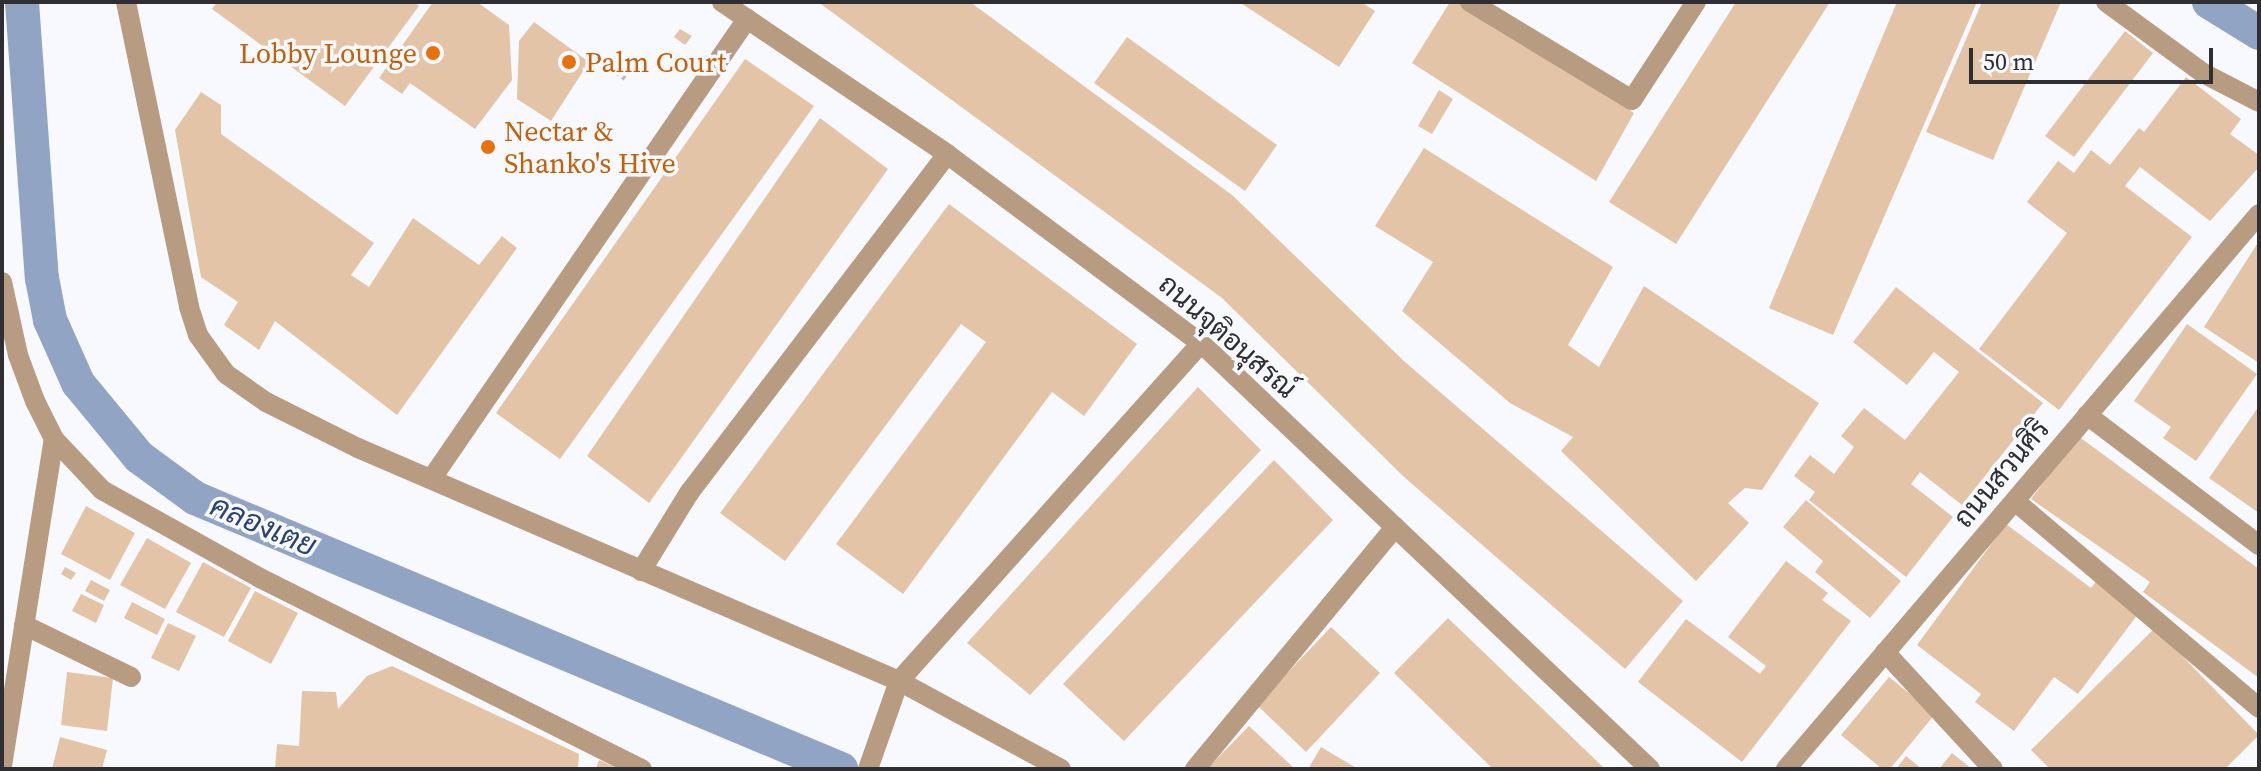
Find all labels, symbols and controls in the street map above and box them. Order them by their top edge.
scale bar [1973,32,2217,82]
place label: Lobby Lounge [239,36,417,70]
marker: Lobby Lounge [424,44,442,62]
place label: Palm Court [585,45,726,79]
text: 50 m [1983,45,2034,78]
marker: Palm Court [560,53,578,71]
place label: Nectar & Shanko's Hive [504,114,676,180]
marker: Nectar & Shanko's Hive [479,138,497,156]
street label: ถนนจุติอนุสรณ์ [1152,267,1304,405]
street label: ถนนสวนศิริ [1946,412,2056,534]
water label: คลองเตย [205,488,321,564]

